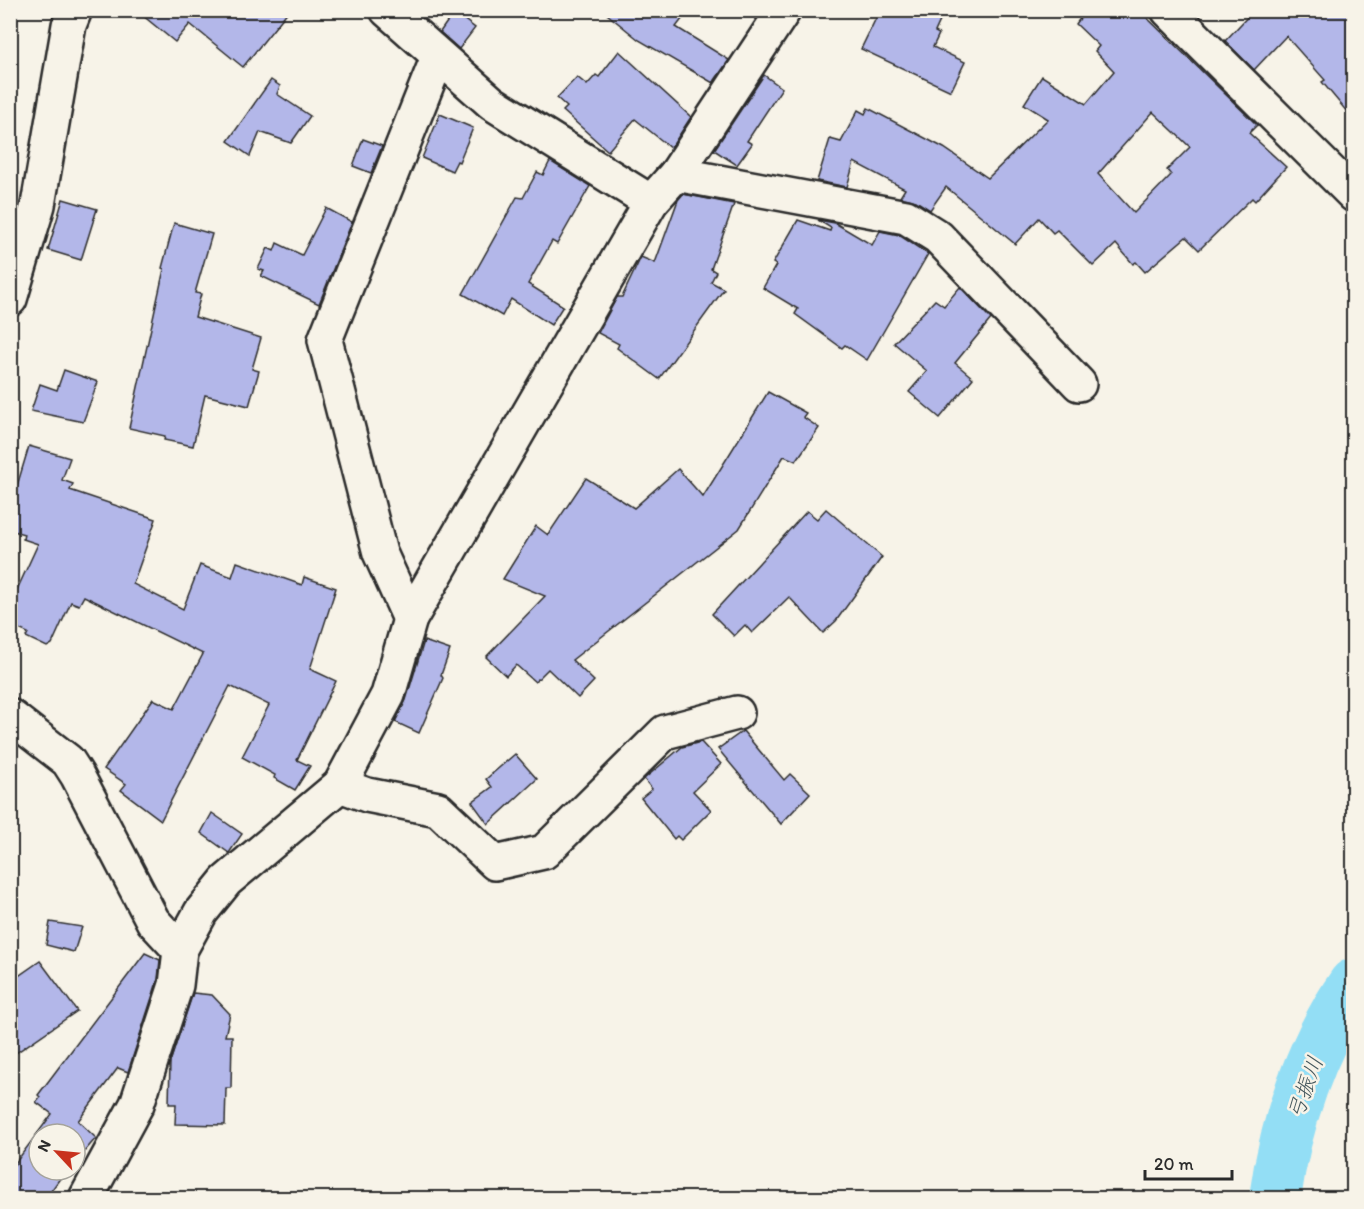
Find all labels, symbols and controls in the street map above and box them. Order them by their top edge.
water label: 弓振川 [1281,1052,1329,1124]
north arrow [27,1122,87,1182]
text: N [33,1137,55,1155]
scale bar [1145,1143,1232,1181]
text: 20 m [1154,1153,1194,1175]

